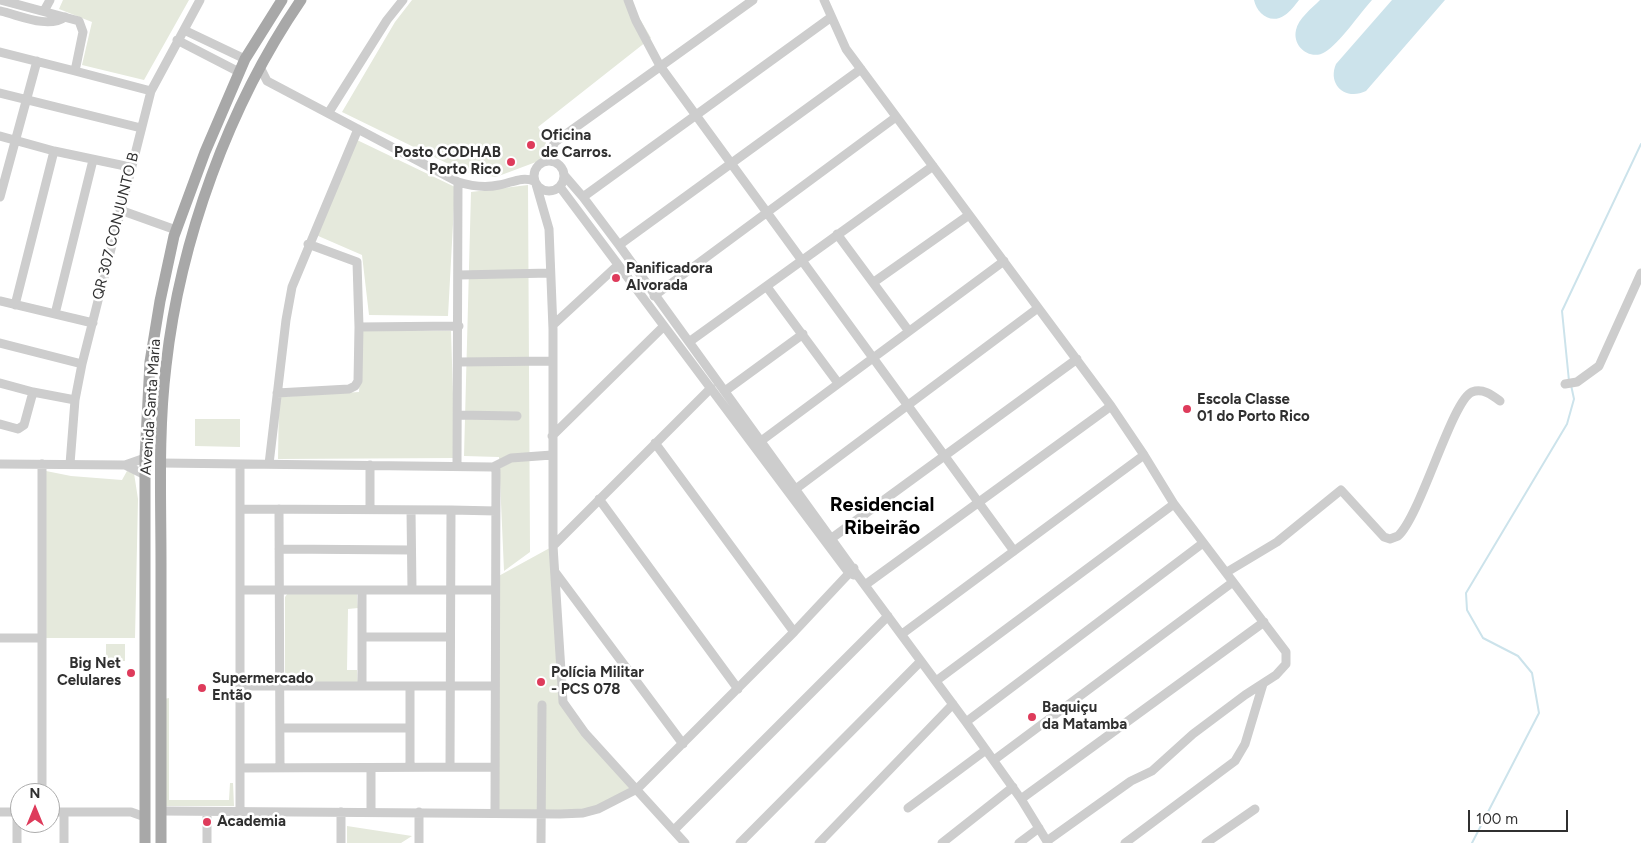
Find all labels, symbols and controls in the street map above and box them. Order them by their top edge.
place label: Oficina de Carros. [541,127,611,162]
marker: Oficina de Carros. [525,139,537,151]
place label: Posto CODHAB Porto Rico [394,144,501,179]
street label: QR 307 CONJUNTO B [89,151,143,301]
marker: Posto CODHAB Porto Rico [505,156,517,168]
place label: Panificadora Alvorada [626,260,713,295]
marker: Panificadora Alvorada [610,272,622,284]
street label: Avenida Santa Maria [137,338,165,476]
place label: Escola Classe 01 do Porto Rico [1197,391,1310,426]
marker: Escola Classe 01 do Porto Rico [1181,403,1193,415]
district label: Residencial Ribeirão [830,493,934,540]
place label: Big Net Celulares [57,655,121,690]
place label: Polícia Militar - PCS 078 [551,664,644,699]
marker: Big Net Celulares [125,667,137,679]
place label: Supermercado Então [212,670,314,705]
marker: Polícia Militar - PCS 078 [535,676,547,688]
marker: Supermercado Então [196,682,208,694]
place label: Baquiçu da Matamba [1042,699,1127,734]
marker: Baquiçu da Matamba [1026,711,1038,723]
north arrow [10,783,60,833]
text: N [30,785,40,802]
scale bar [1471,800,1571,832]
text: 100 m [1476,810,1518,828]
place label: Academia [217,813,286,831]
marker: Academia [201,816,213,828]

